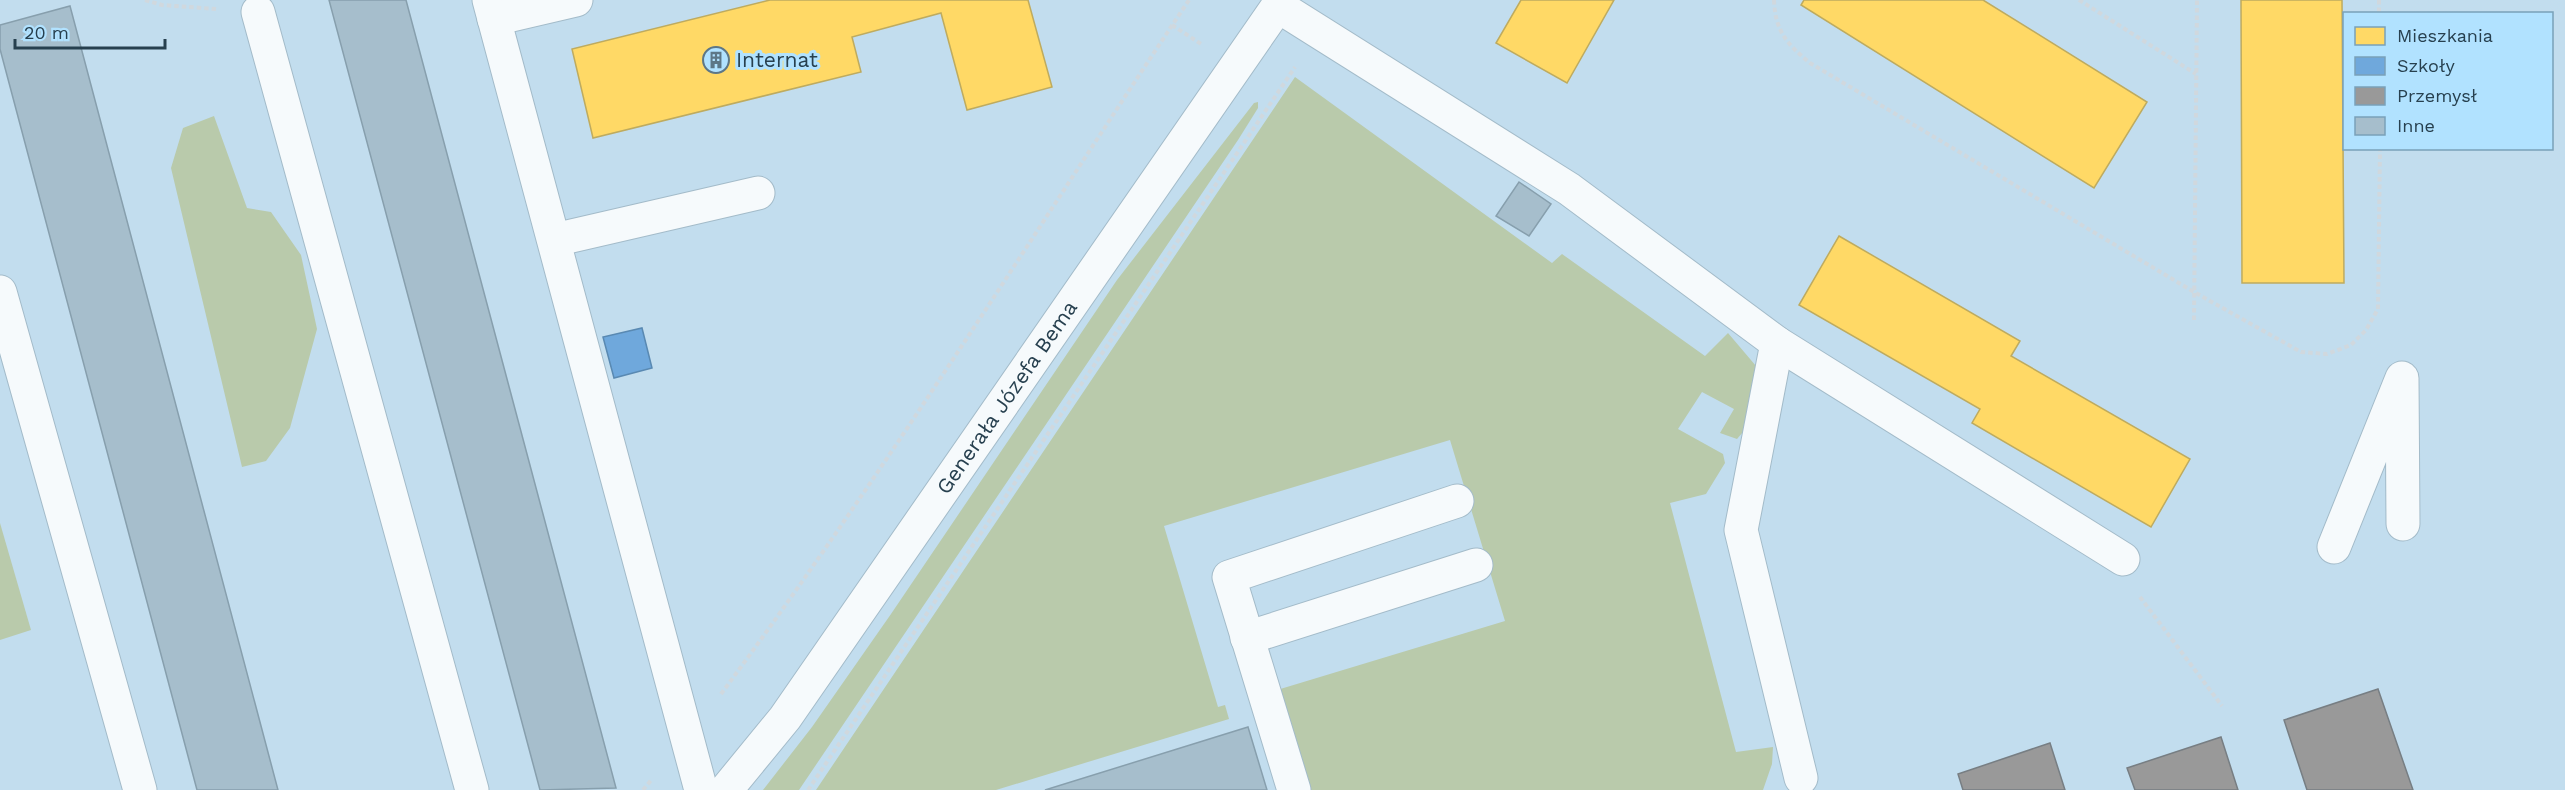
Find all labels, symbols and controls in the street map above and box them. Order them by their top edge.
scale bar [15,12,165,50]
legend [2343,12,2553,150]
text: 20 m [24,22,69,43]
text: Mieszkania [2397,25,2493,46]
building icon: Internat [701,45,731,75]
place label: Internat [736,47,818,72]
text: Szkoły [2397,55,2455,76]
text: Przemysł [2397,85,2478,106]
text: Inne [2397,115,2435,136]
street label: Generała Józefa Bema [931,295,1082,499]

